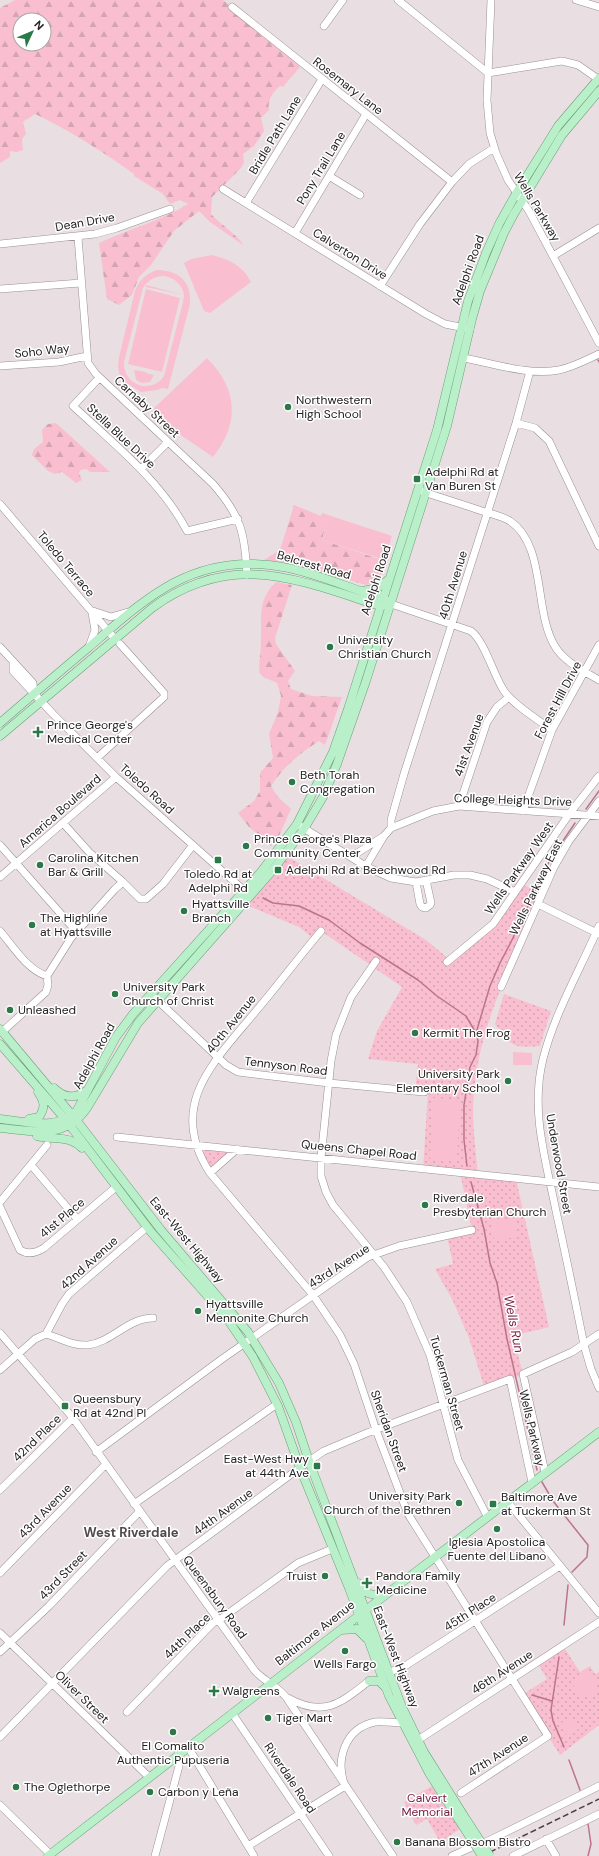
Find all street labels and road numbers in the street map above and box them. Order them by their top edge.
street label: Rosemary Lane [310,54,386,119]
street label: Bridle Path Lane [245,93,305,177]
street label: Pony Trail Lane [293,128,349,208]
street label: Wells Parkway [510,169,564,245]
street label: Dean Drive [54,209,116,235]
street label: Calverton Drive [310,225,391,283]
street label: Adelphi Road [448,233,488,307]
street label: Soho Way [14,340,71,362]
street label: Carnaby Street [111,373,183,442]
street label: Stella Blue Drive [83,400,159,472]
street label: Toledo Terrace [34,528,98,601]
street label: Adelphi Road [357,543,395,617]
street label: Belcrest Road [275,547,353,583]
street label: 40th Avenue [435,549,471,621]
street label: Forest Hill Drive [531,658,585,742]
street label: 41st Avenue [450,711,488,778]
street label: Toledo Road [116,760,178,818]
street label: America Boulevard [15,771,105,851]
street label: College Heights Drive [454,790,572,810]
street label: Wells Parkway West [481,818,557,917]
street label: Wells Parkway East [506,836,566,938]
street label: 40th Avenue [202,991,260,1057]
street label: Adelphi Road [69,1020,119,1092]
street label: Tennyson Road [244,1053,328,1079]
street label: Underwood Street [542,1113,576,1216]
street label: Queens Chapel Road [300,1136,418,1164]
street label: 41st Place [36,1194,88,1242]
street label: East-West Highway [146,1194,228,1287]
street label: 42nd Avenue [57,1233,121,1293]
street label: 43rd Avenue [305,1240,373,1292]
street label: Tuckerman Street [426,1334,468,1433]
street label: Sheridan Street [367,1388,411,1474]
street label: Wells Parkway [515,1388,549,1468]
street label: 42nd Place [9,1411,65,1465]
street label: 43rd Avenue [15,1480,75,1542]
street label: 44th Avenue [190,1485,256,1539]
street label: 43rd Street [35,1546,91,1603]
street label: Queensbury Road [179,1552,251,1642]
street label: 45th Place [441,1589,499,1635]
street label: Baltimore Avenue [272,1597,358,1669]
street label: East-West Highway [369,1604,423,1711]
street label: 44th Place [160,1610,214,1662]
street label: 46th Avenue [468,1646,536,1698]
street label: Oliver Street [52,1667,113,1727]
street label: 47th Avenue [465,1729,532,1781]
street label: Riverdale Road [261,1740,319,1816]

